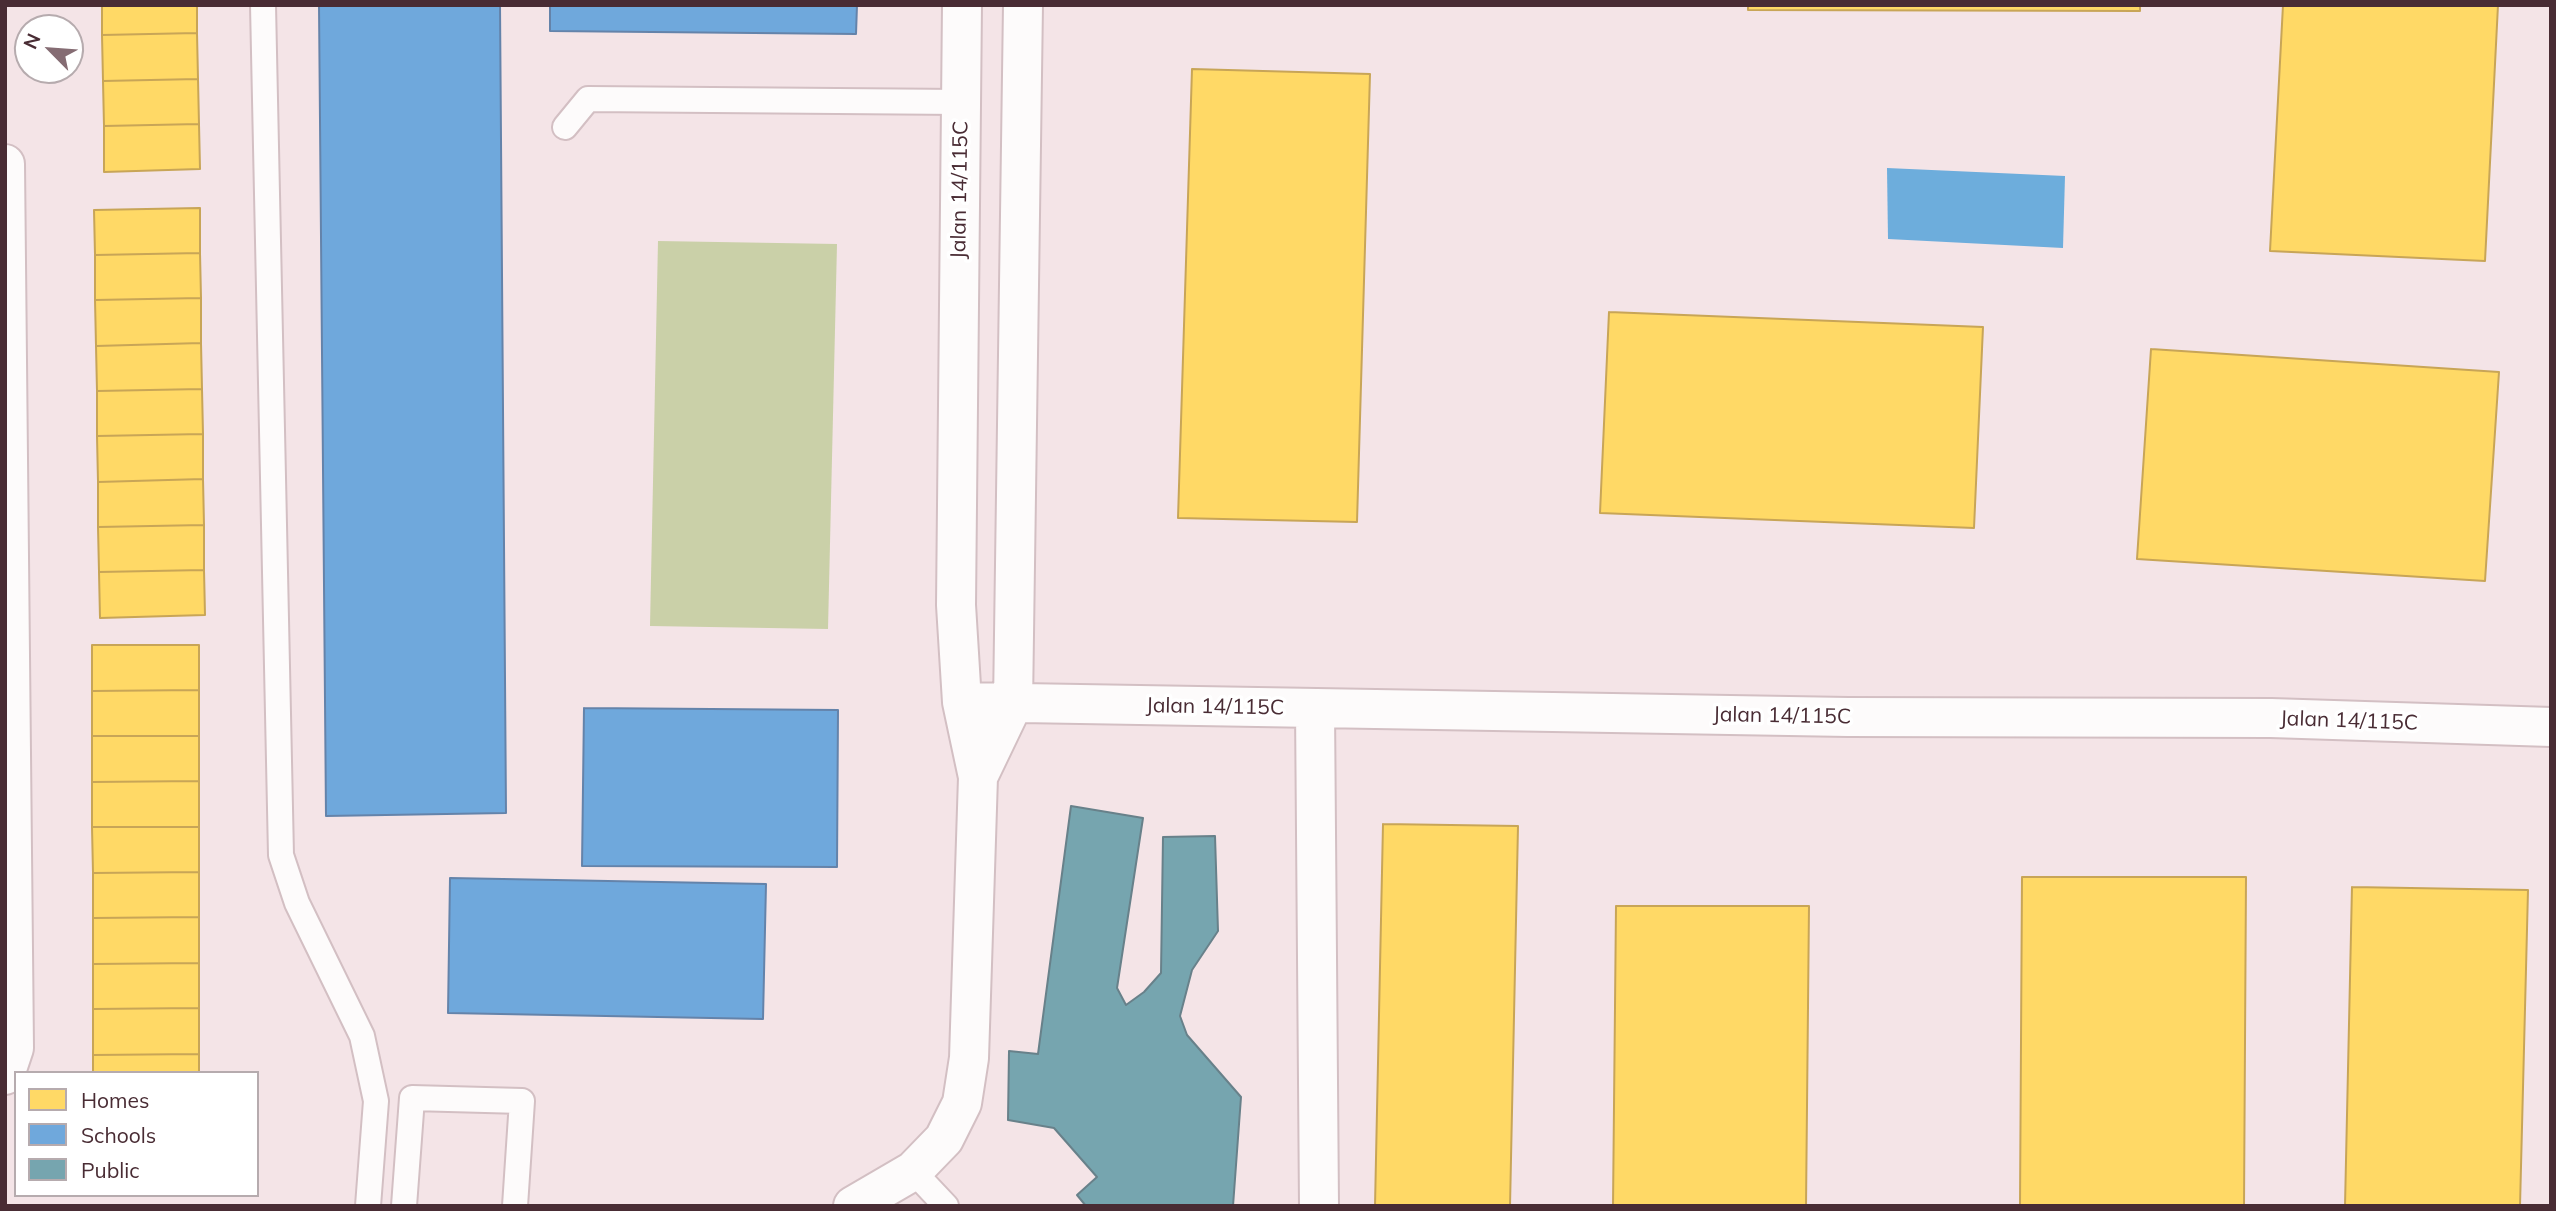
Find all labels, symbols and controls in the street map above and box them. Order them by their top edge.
north arrow [14,14,84,84]
text: N [18,29,46,53]
street label: Jalan 14/115C [946,121,974,259]
street label: Jalan 14/115C [1146,693,1284,721]
street label: Jalan 14/115C [1713,702,1851,730]
street label: Jalan 14/115C [2279,706,2419,736]
legend [14,1071,259,1197]
text: Homes [81,1087,149,1113]
text: Schools [81,1122,156,1148]
text: Public [81,1157,140,1183]

